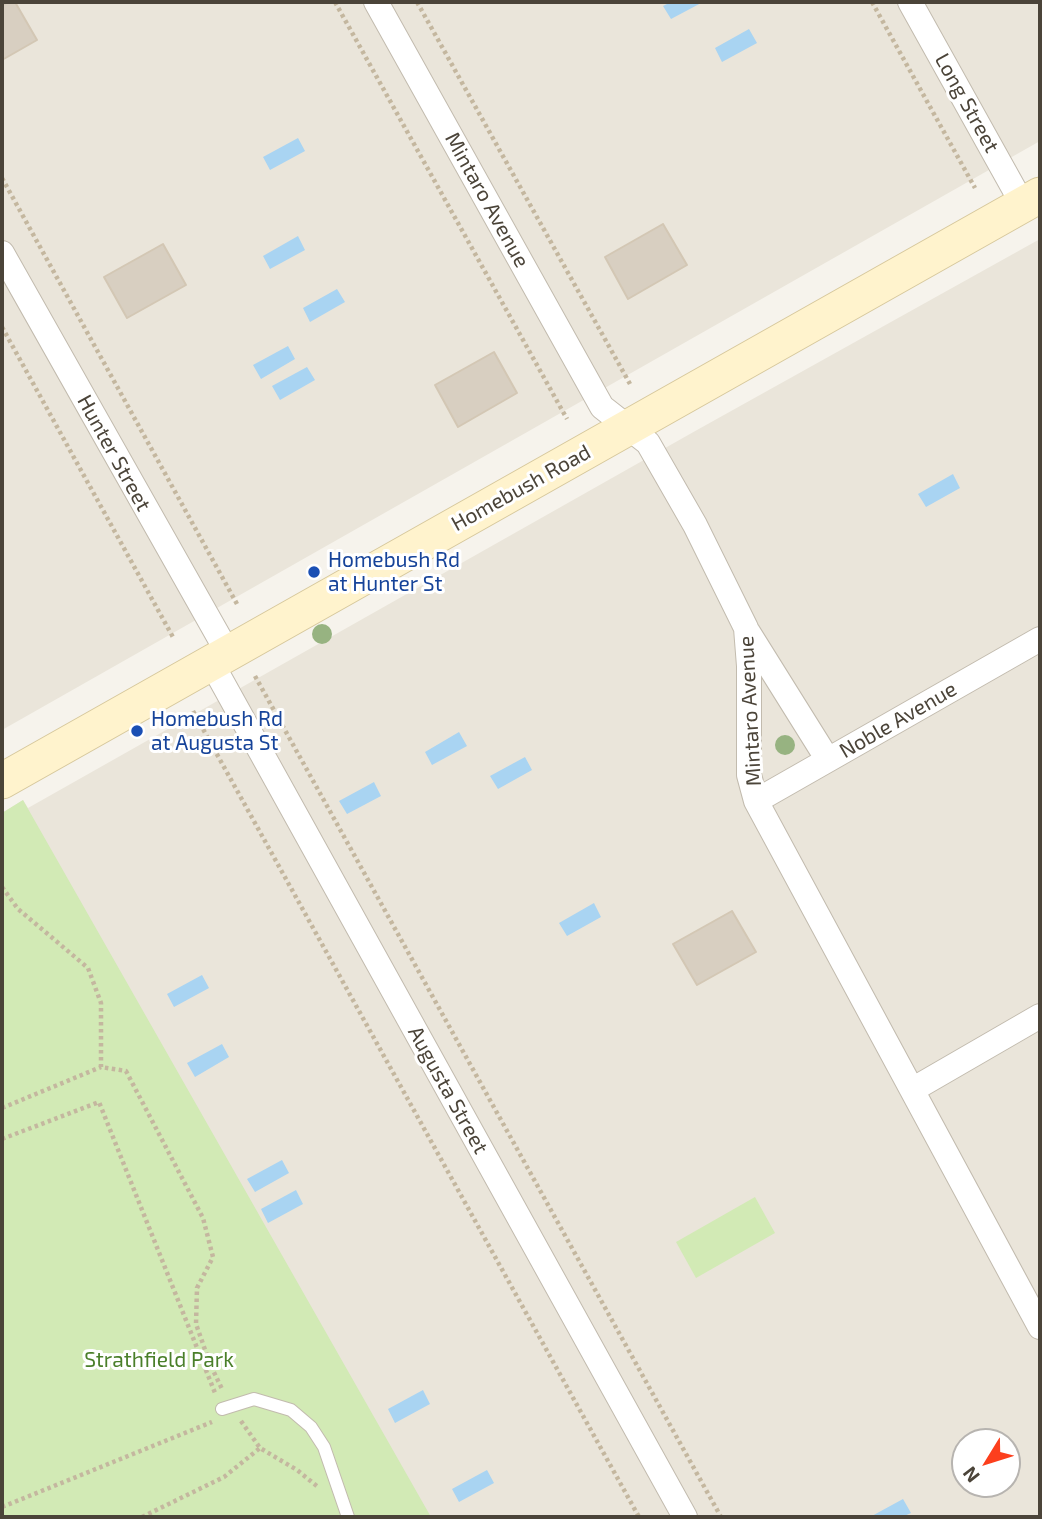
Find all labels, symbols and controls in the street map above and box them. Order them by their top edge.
street label: Long Street [929,49,1005,157]
street label: Mintaro Avenue [440,128,534,272]
street label: Hunter Street [72,391,156,515]
street label: Homebush Road [447,439,595,537]
place label: Homebush Rd at Hunter St [328,547,460,597]
marker: Homebush Rd at Hunter St [306,564,322,580]
street label: Mintaro Avenue [733,635,767,787]
street label: Noble Avenue [835,676,961,764]
place label: Homebush Rd at Augusta St [151,706,283,756]
marker: Homebush Rd at Augusta St [129,723,145,739]
street label: Augusta Street [403,1022,493,1158]
park label: Strathfield Park [84,1347,234,1373]
north arrow [951,1428,1021,1498]
text: N [957,1463,984,1487]

